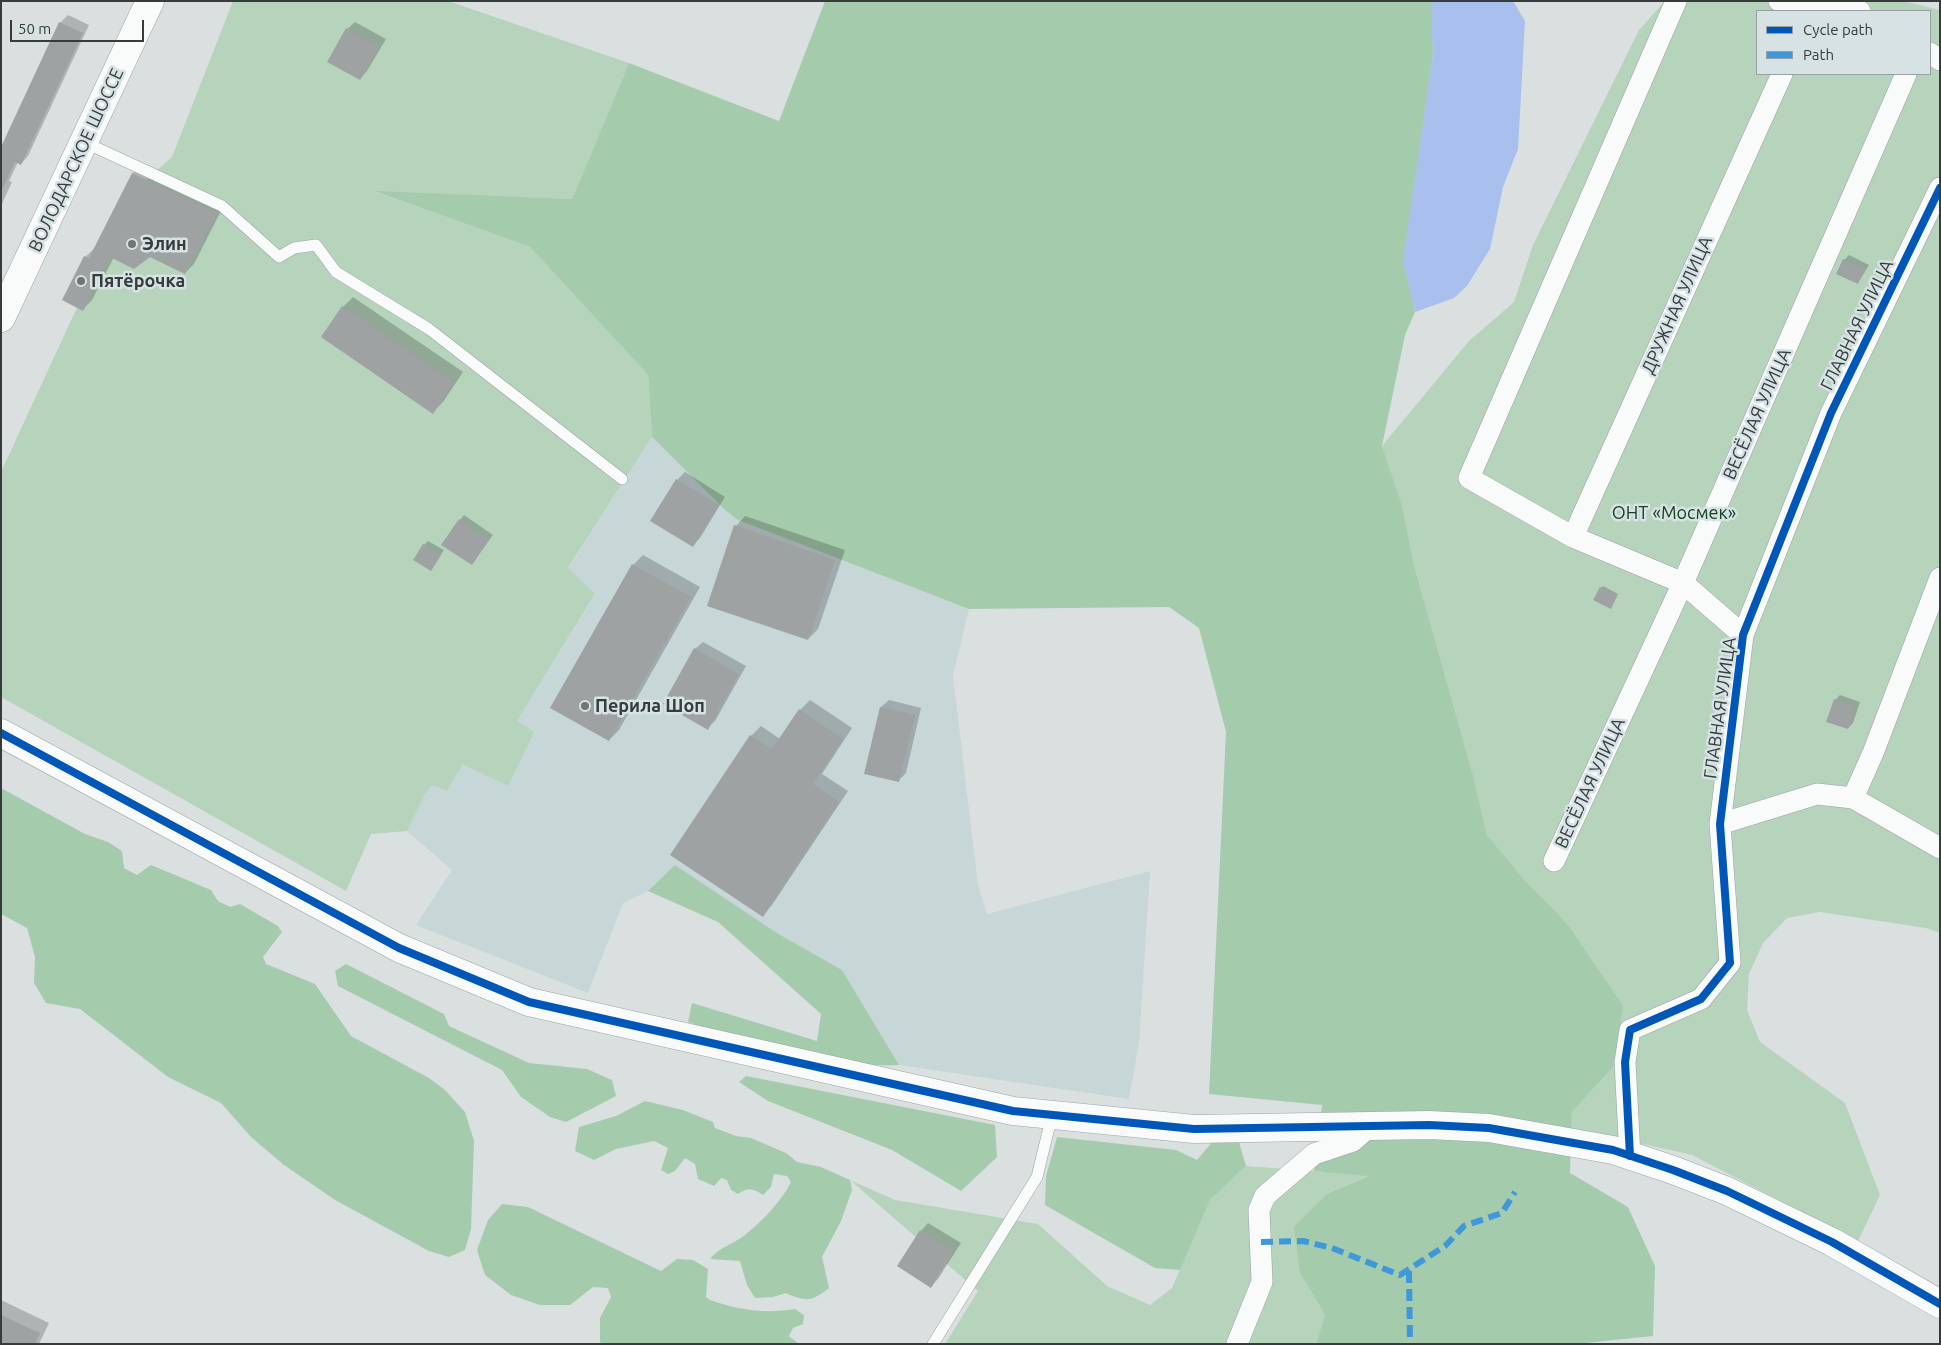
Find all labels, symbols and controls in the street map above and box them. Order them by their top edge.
scale bar [12,10,146,42]
legend [1756,10,1931,75]
text: 50 m [18,20,51,37]
text: Cycle path [1803,21,1873,38]
text: Path [1803,46,1834,63]
street label: ВОЛОДАРСКОЕ ШОССЕ [24,65,128,255]
place label: Элин [142,233,187,255]
street label: ДРУЖНАЯ УЛИЦА [1637,233,1717,377]
marker: Элин [126,238,138,250]
street label: ГЛАВНАЯ УЛИЦА [1816,256,1898,394]
place label: Пятёрочка [91,270,185,292]
marker: Пятёрочка [75,275,87,287]
street label: ВЕСЁЛАЯ УЛИЦА [1718,345,1796,483]
park label: ОНТ «Мосмек» [1612,502,1736,524]
street label: ГЛАВНАЯ УЛИЦА [1699,636,1741,780]
place label: Перила Шоп [595,695,705,717]
marker: Перила Шоп [579,700,591,712]
street label: ВЕСЁЛАЯ УЛИЦА [1550,714,1630,852]

